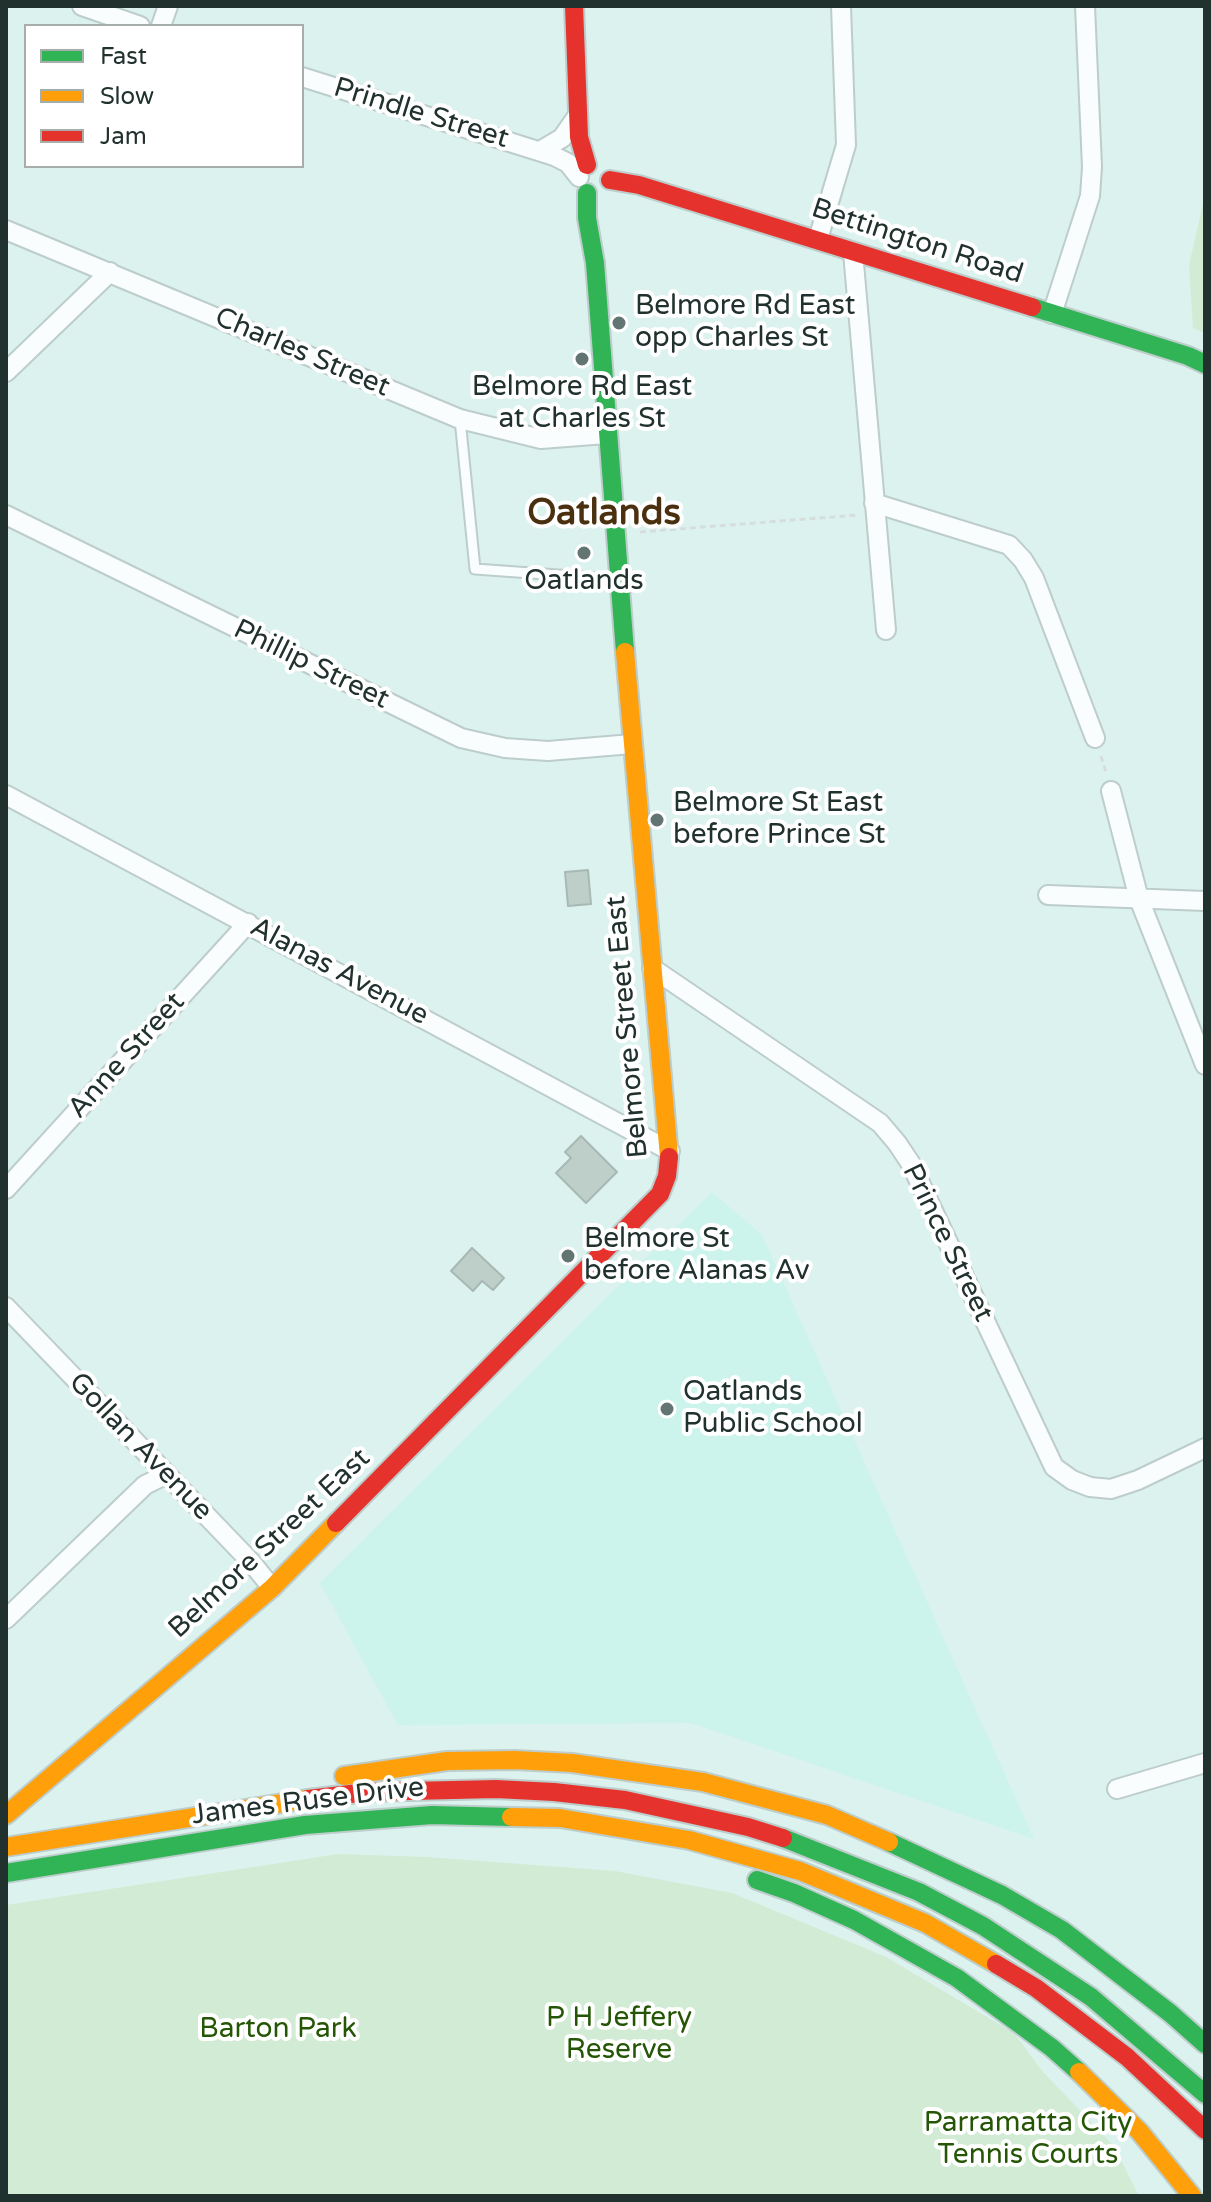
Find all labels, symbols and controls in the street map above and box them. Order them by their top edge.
legend [24,24,304,168]
text: Fast [100,42,147,71]
street label: Prindle Street [329,71,513,157]
text: Slow [100,82,154,111]
text: Jam [100,122,147,151]
street label: Bettington Road [807,192,1027,292]
place label: Belmore Rd East opp Charles St [635,290,856,356]
street label: Charles Street [210,301,394,405]
marker: Belmore Rd East opp Charles St [610,314,628,332]
marker: Belmore Rd East at Charles St [573,350,591,368]
place label: Belmore Rd East at Charles St [472,371,692,437]
district label: Oatlands [527,493,681,537]
marker: Oatlands [575,544,593,562]
place label: Oatlands [524,565,644,599]
street label: Phillip Street [228,613,394,717]
place label: Belmore St East before Prince St [673,787,885,853]
marker: Belmore St East before Prince St [648,811,666,829]
street label: Belmore Street East [600,895,656,1159]
street label: Alanas Avenue [244,911,434,1033]
street label: Anne Street [62,986,192,1126]
street label: Prince Street [894,1159,1000,1327]
place label: Belmore St before Alanas Av [584,1223,810,1289]
marker: Belmore St before Alanas Av [559,1247,577,1265]
street label: Gollan Avenue [61,1366,219,1528]
place label: Oatlands Public School [683,1376,863,1442]
marker: Oatlands Public School [658,1400,676,1418]
street label: Belmore Street East [162,1442,378,1646]
street label: James Ruse Drive [190,1771,426,1833]
park label: P H Jeffery Reserve [546,2002,692,2068]
park label: Barton Park [199,2013,357,2047]
park label: Parramatta City Tennis Courts [924,2107,1132,2173]

